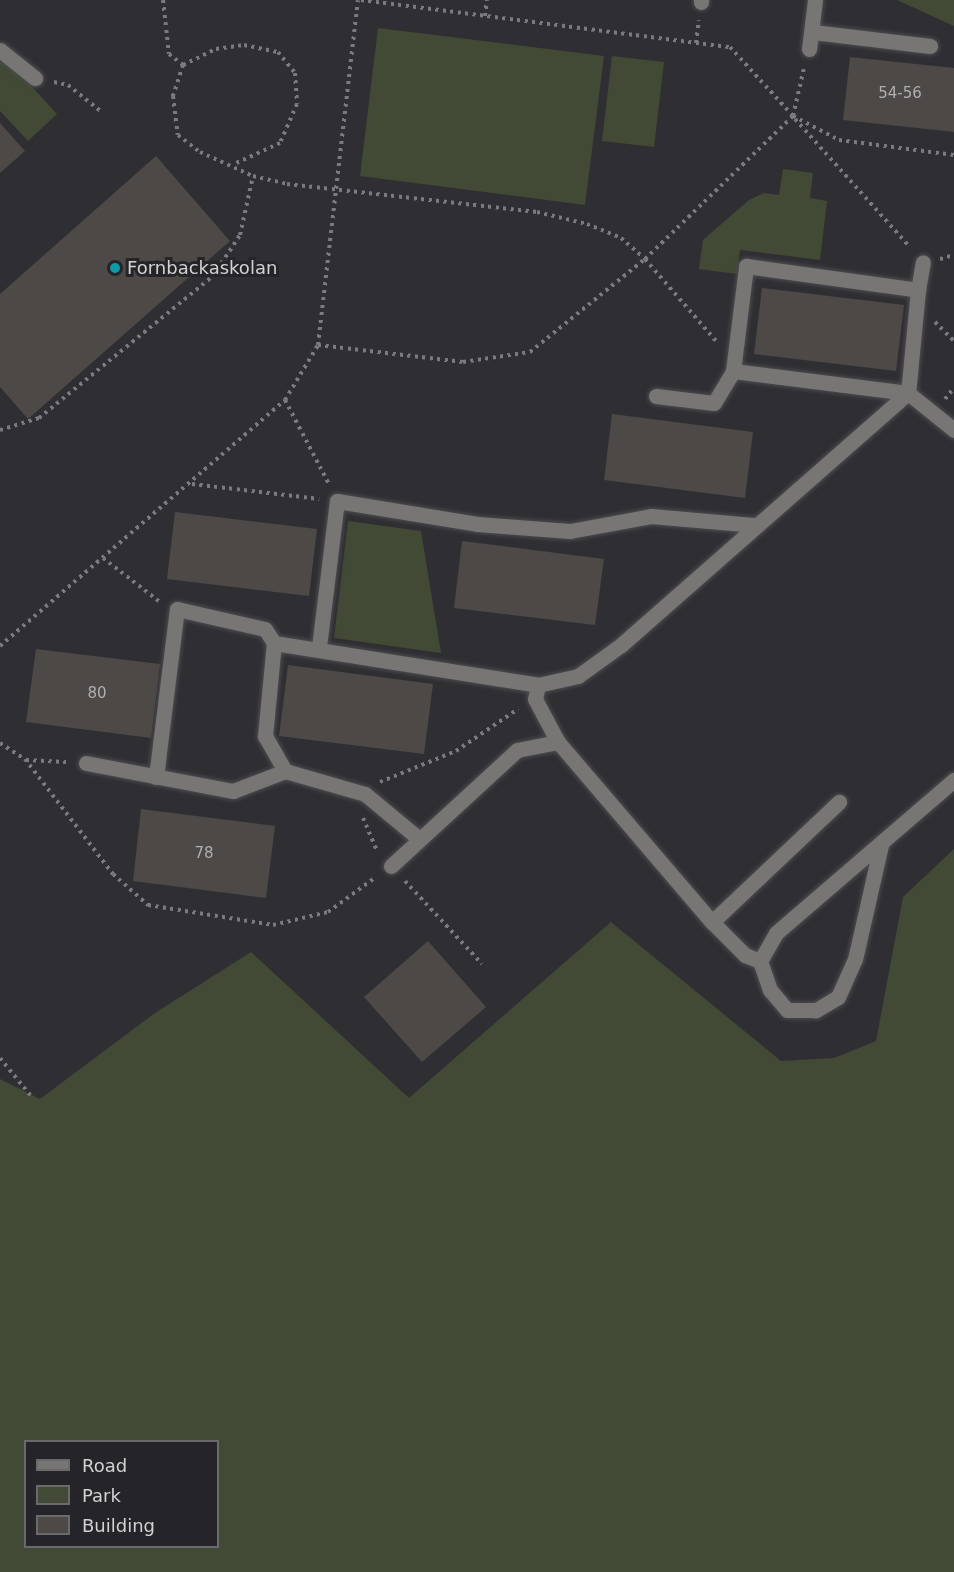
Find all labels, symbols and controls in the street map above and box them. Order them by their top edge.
house number: 54-56 [878,85,922,103]
place label: Fornbackaskolan [127,257,277,279]
marker: Fornbackaskolan [108,261,122,275]
house number: 80 [87,685,107,703]
house number: 78 [194,845,214,863]
legend [24,1440,219,1548]
text: Road [82,1455,127,1476]
text: Park [82,1485,121,1506]
text: Building [82,1515,155,1536]

